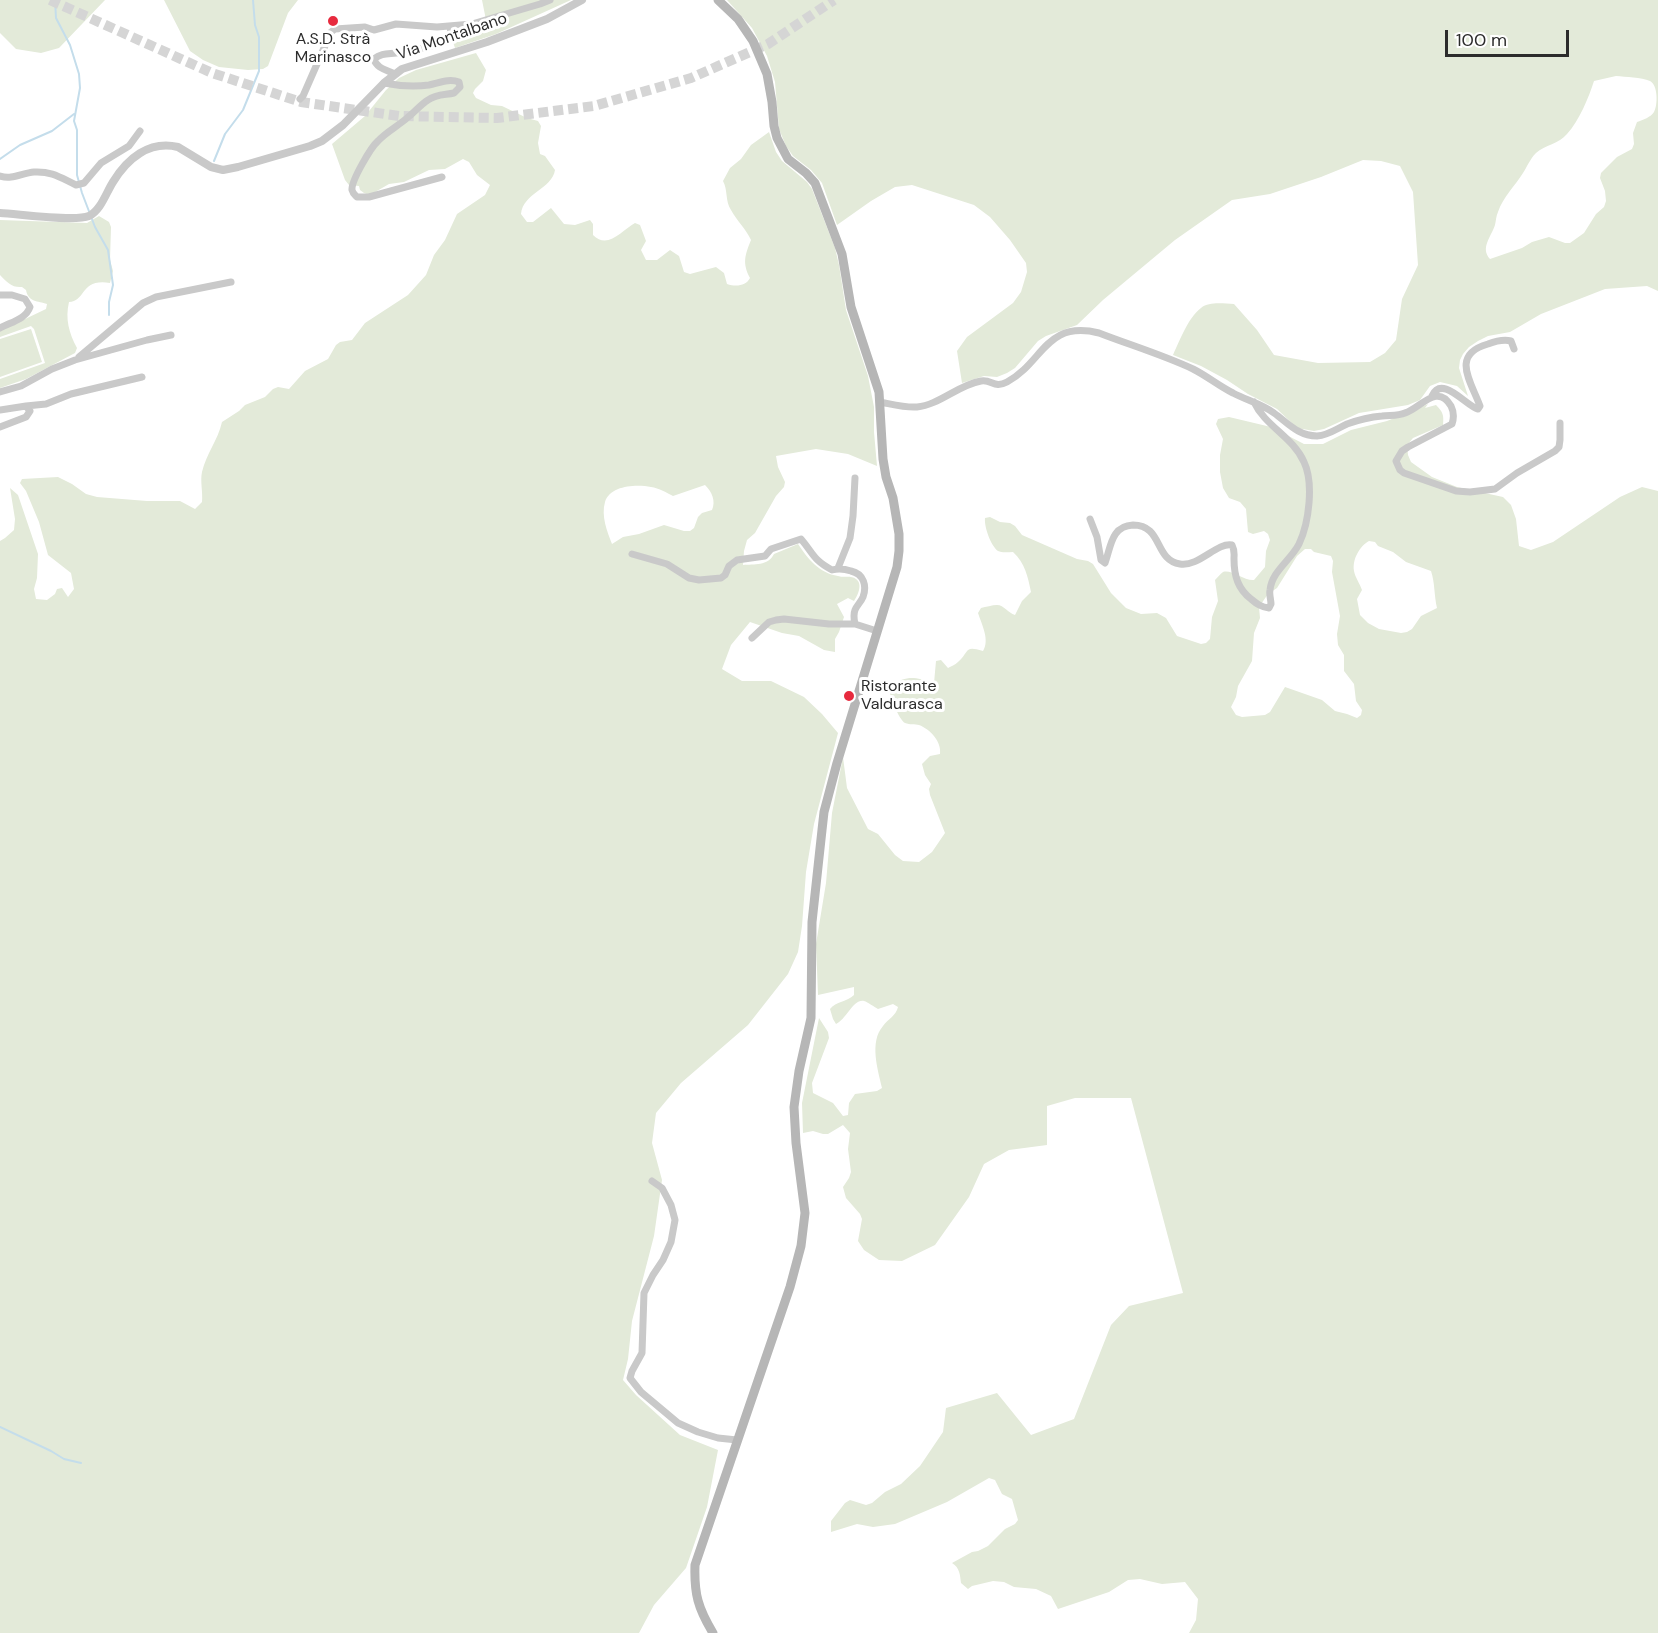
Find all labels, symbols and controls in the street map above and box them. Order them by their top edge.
street label: Via Montalbano [394,9,510,65]
marker: A.S.D. Strà Marinasco [326,14,340,28]
scale bar [1448,18,1572,56]
text: 100 m [1456,28,1507,52]
place label: A.S.D. Strà Marinasco [295,30,371,68]
place label: Ristorante Valdurasca [861,677,943,715]
marker: Ristorante Valdurasca [842,689,856,703]

